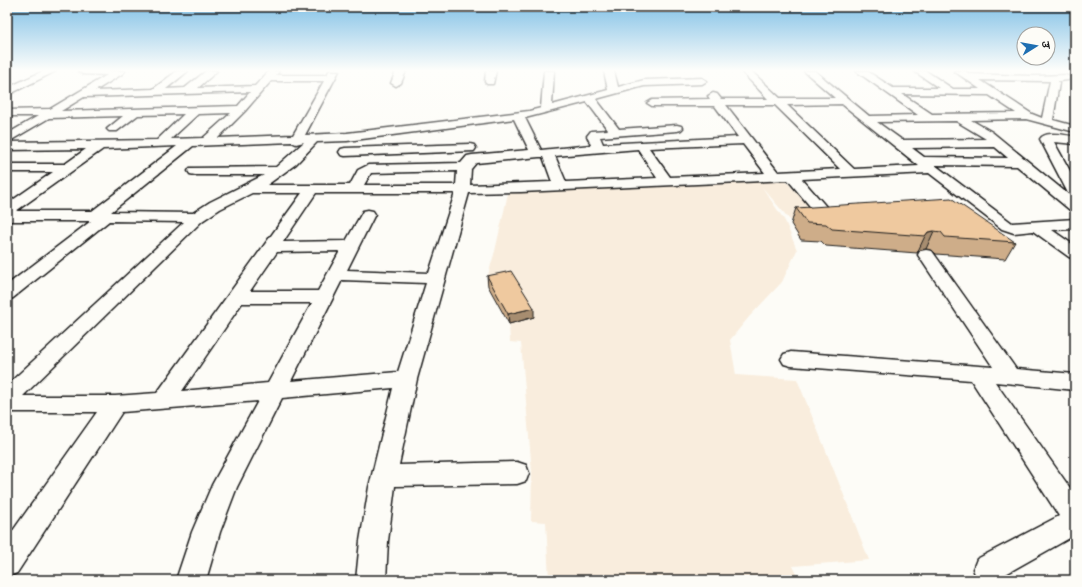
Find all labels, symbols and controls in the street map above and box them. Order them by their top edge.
north arrow [1016,26,1056,66]
text: उ [1035,39,1055,51]

